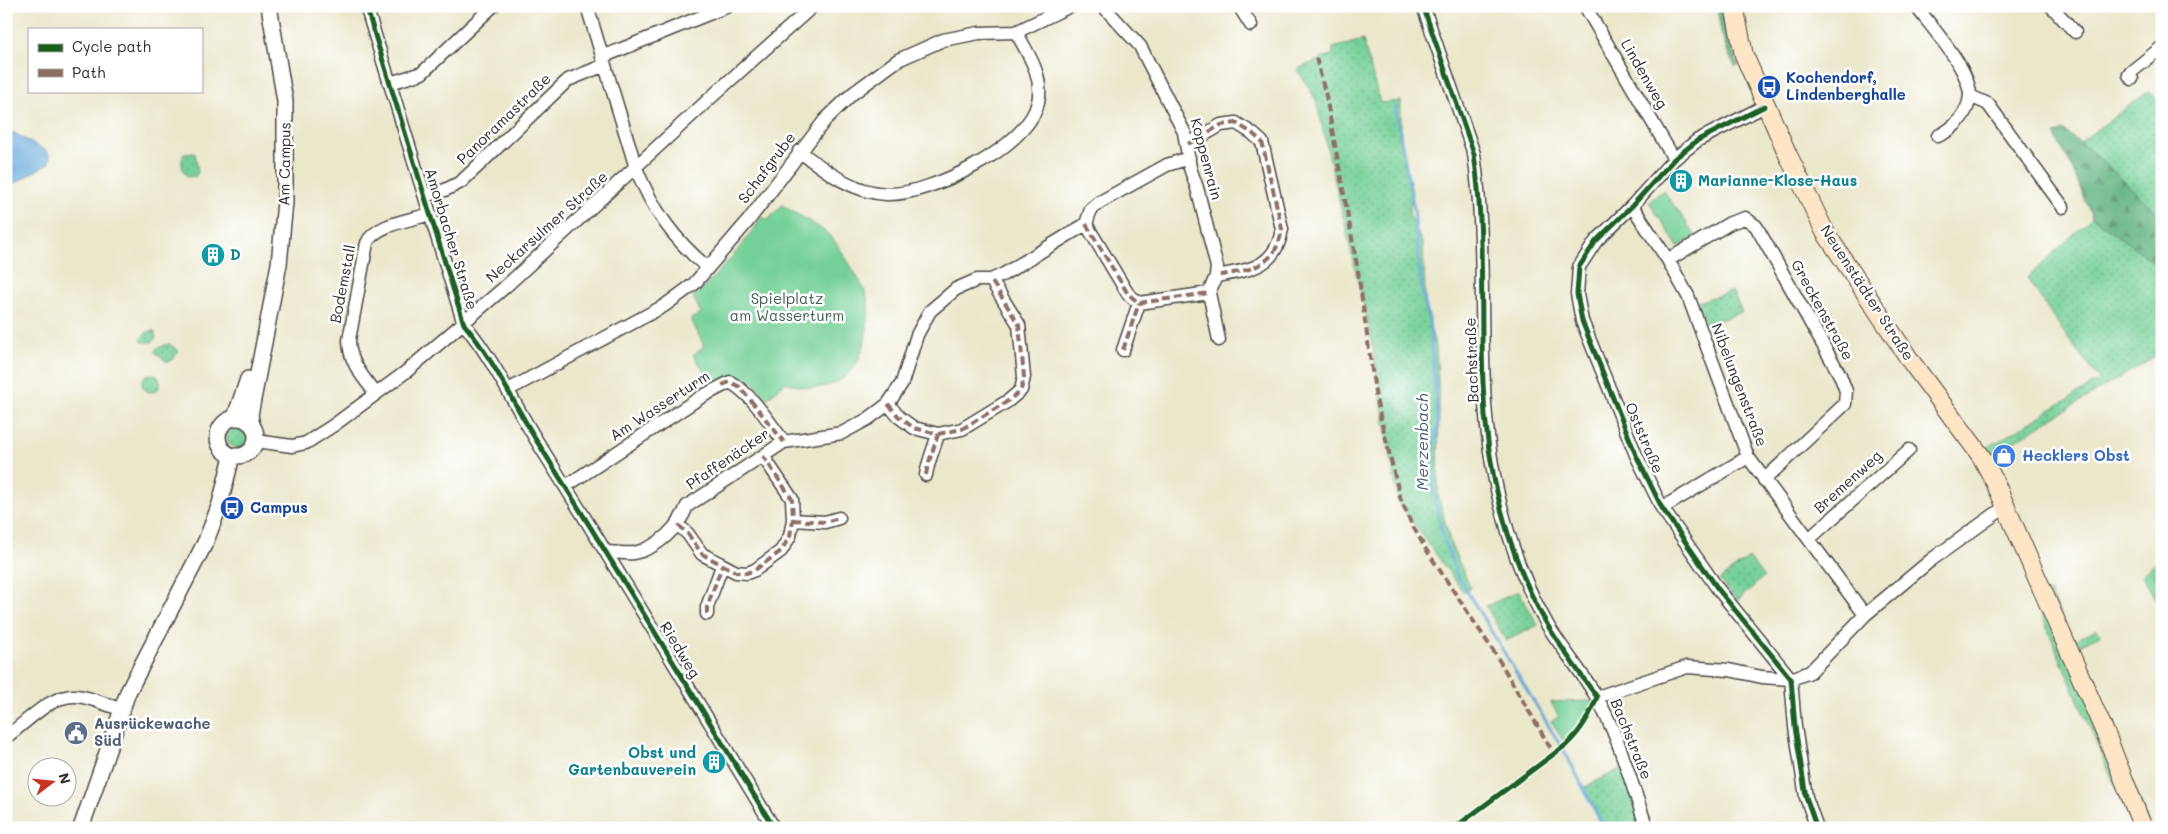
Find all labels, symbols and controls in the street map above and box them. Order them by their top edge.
legend [28,28,202,92]
street label: Lindenweg [1617,35,1673,112]
text: Cycle path [72,36,151,56]
text: Path [72,62,106,82]
place label: Kochendorf, Lindenberghalle [1786,67,1906,104]
street label: Panoramastraße [452,68,555,168]
bus stop icon: Kochendorf, Lindenberghalle [1756,74,1782,100]
street label: Koppenrain [1186,116,1227,202]
street label: Am Campus [273,122,295,206]
street label: Schafgrube [733,128,800,207]
street label: Amorbacher Straße [421,165,483,312]
street label: Neckarsulmer Straße [481,166,612,286]
building icon: Marianne-Klose-Haus [1668,168,1694,194]
place label: Marianne-Klose-Haus [1698,170,1857,190]
street label: Neuenstädter Straße [1816,221,1919,364]
building icon: D [200,242,226,268]
street label: Bodemstall [325,243,359,325]
place label: D [230,244,241,264]
street label: Greckenstraße [1787,256,1859,363]
park label: Spielplatz am Wasserturm [730,288,844,325]
street label: Bachstraße [1460,317,1482,403]
street label: Nibelungenstraße [1707,320,1773,449]
street label: Am Wasserturm [606,365,713,445]
water label: Merzenbach [1411,394,1432,490]
street label: Oststraße [1621,399,1669,476]
street label: Pfaffenäcker [682,423,773,493]
shop icon: Hecklers Obst [1991,443,2017,469]
street label: Bremenweg [1809,445,1886,517]
place label: Hecklers Obst [2022,445,2130,465]
bus stop icon: Campus [219,495,245,521]
place label: Campus [250,497,308,517]
street label: Riedweg [656,617,706,682]
street label: Bachstraße [1607,695,1657,782]
place label: Ausrückewache Süd [94,713,210,750]
public building icon: Ausrückewache Süd [63,720,89,746]
place label: Obst und Gartenbauverein [568,742,696,779]
building icon: Obst und Gartenbauverein [701,749,727,775]
north arrow [28,756,78,806]
text: N [54,771,76,786]

